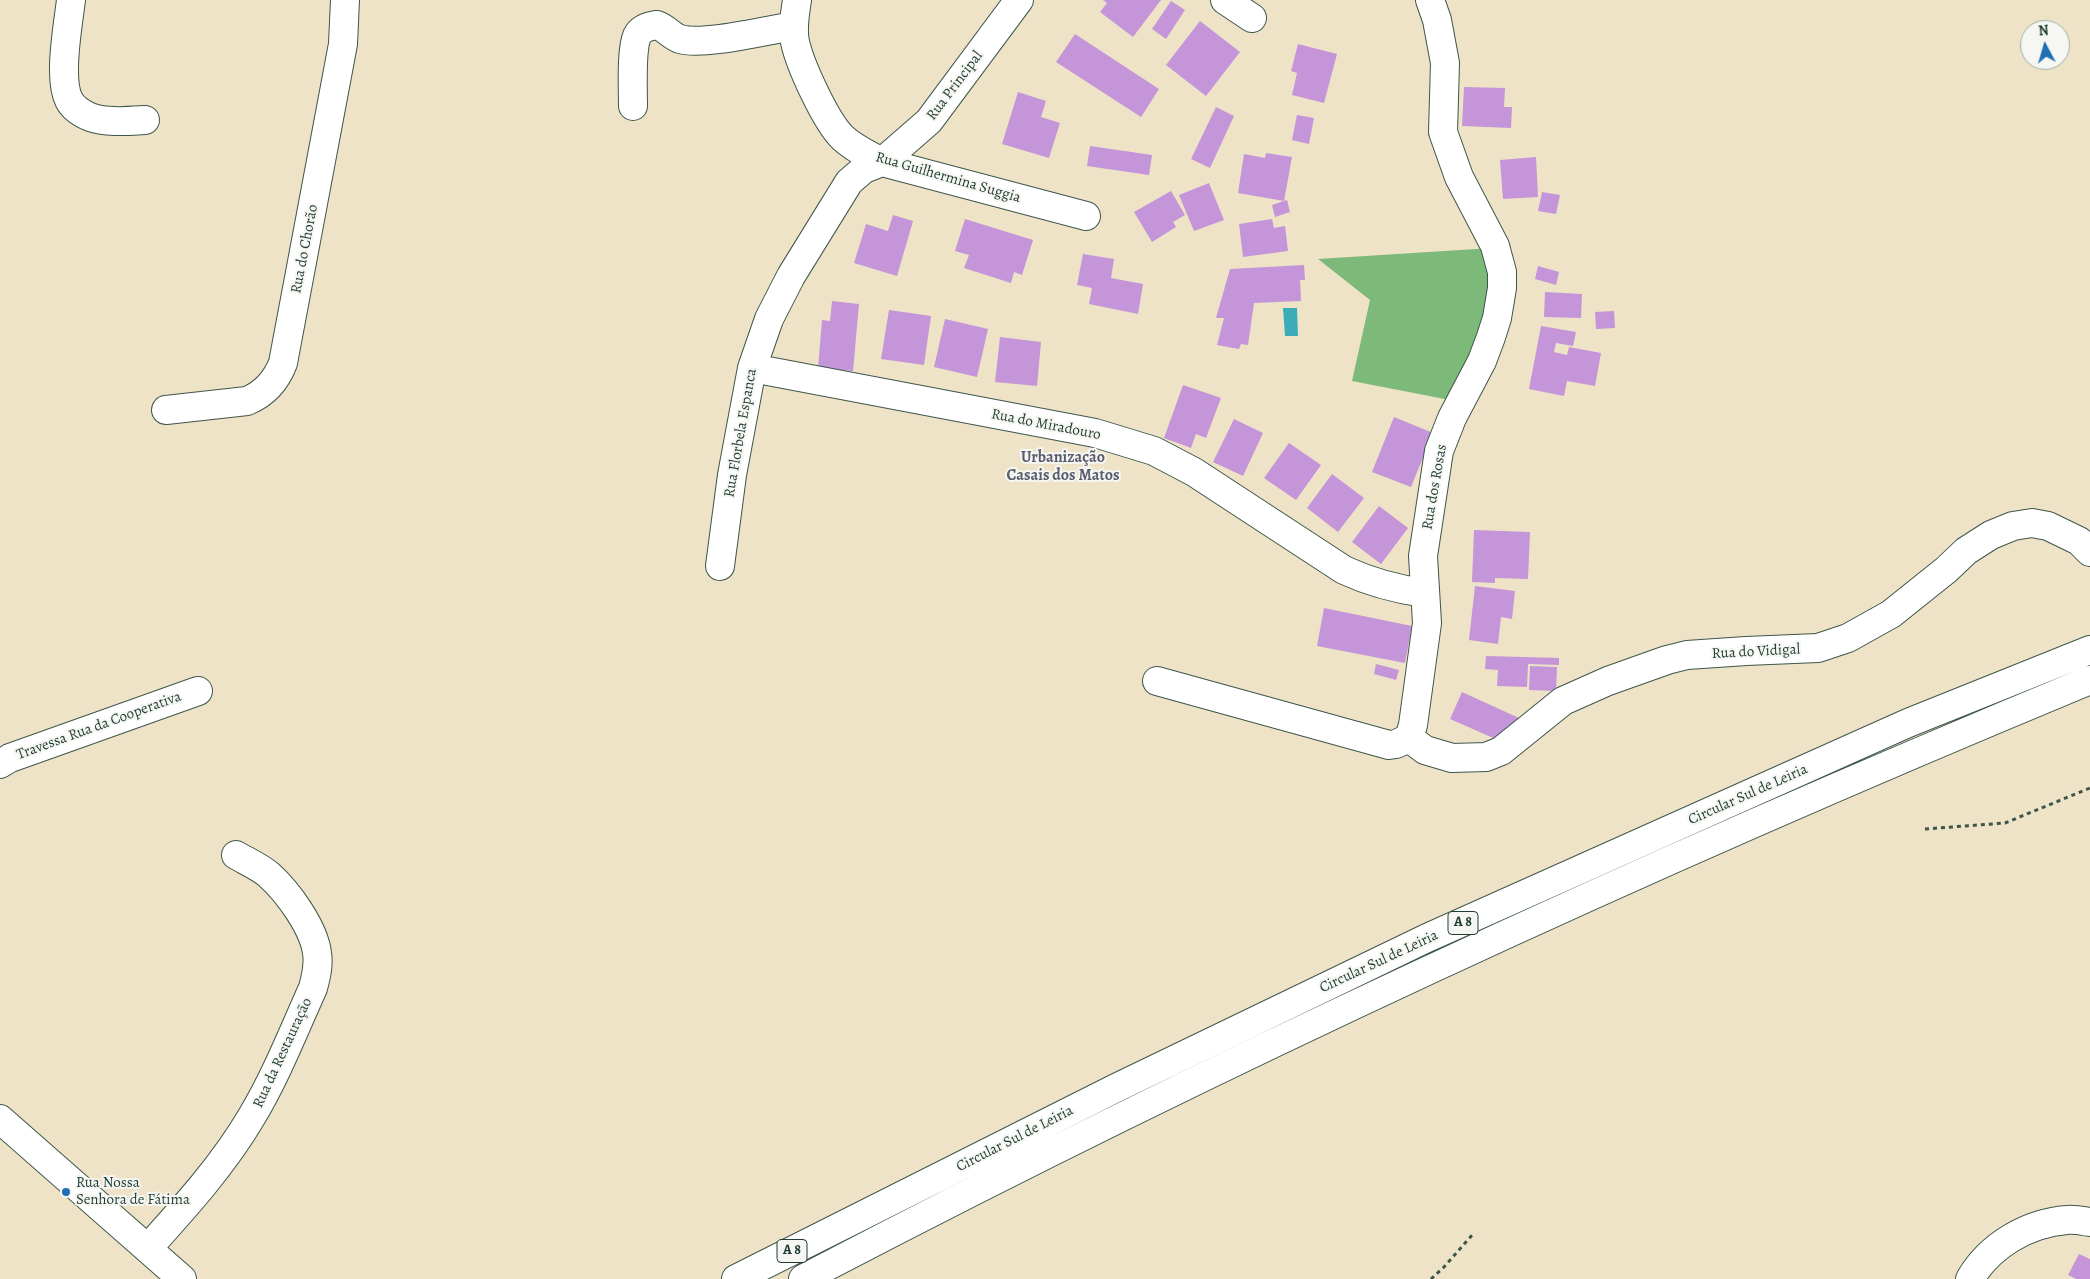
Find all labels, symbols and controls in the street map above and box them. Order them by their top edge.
north arrow [2020,20,2070,70]
text: N [2037,21,2050,41]
street label: Rua Principal [923,48,987,124]
street label: Rua Guilhermina Suggia [873,149,1023,207]
street label: Rua do Chorão [288,203,322,295]
street label: Rua Florbela Espanca [721,367,761,499]
street label: Rua do Miradouro [990,406,1102,444]
street label: Rua dos Rosas [1419,443,1451,531]
district label: Urbanização Casais dos Matos [1006,448,1120,486]
street label: Rua do Vidigal [1711,641,1801,663]
street label: Travessa Rua da Cooperativa [14,688,184,764]
street label: Circular Sul de Leiria [1686,761,1810,829]
road number: A 8 [1448,911,1478,934]
street label: Circular Sul de Leiria [1317,927,1441,997]
street label: Rua da Restauração [250,995,316,1111]
street label: Circular Sul de Leiria [954,1102,1076,1176]
place label: Rua Nossa Senhora de Fátima [76,1174,190,1209]
marker: Rua Nossa Senhora de Fátima [60,1186,72,1198]
road number: A 8 [777,1240,807,1262]

